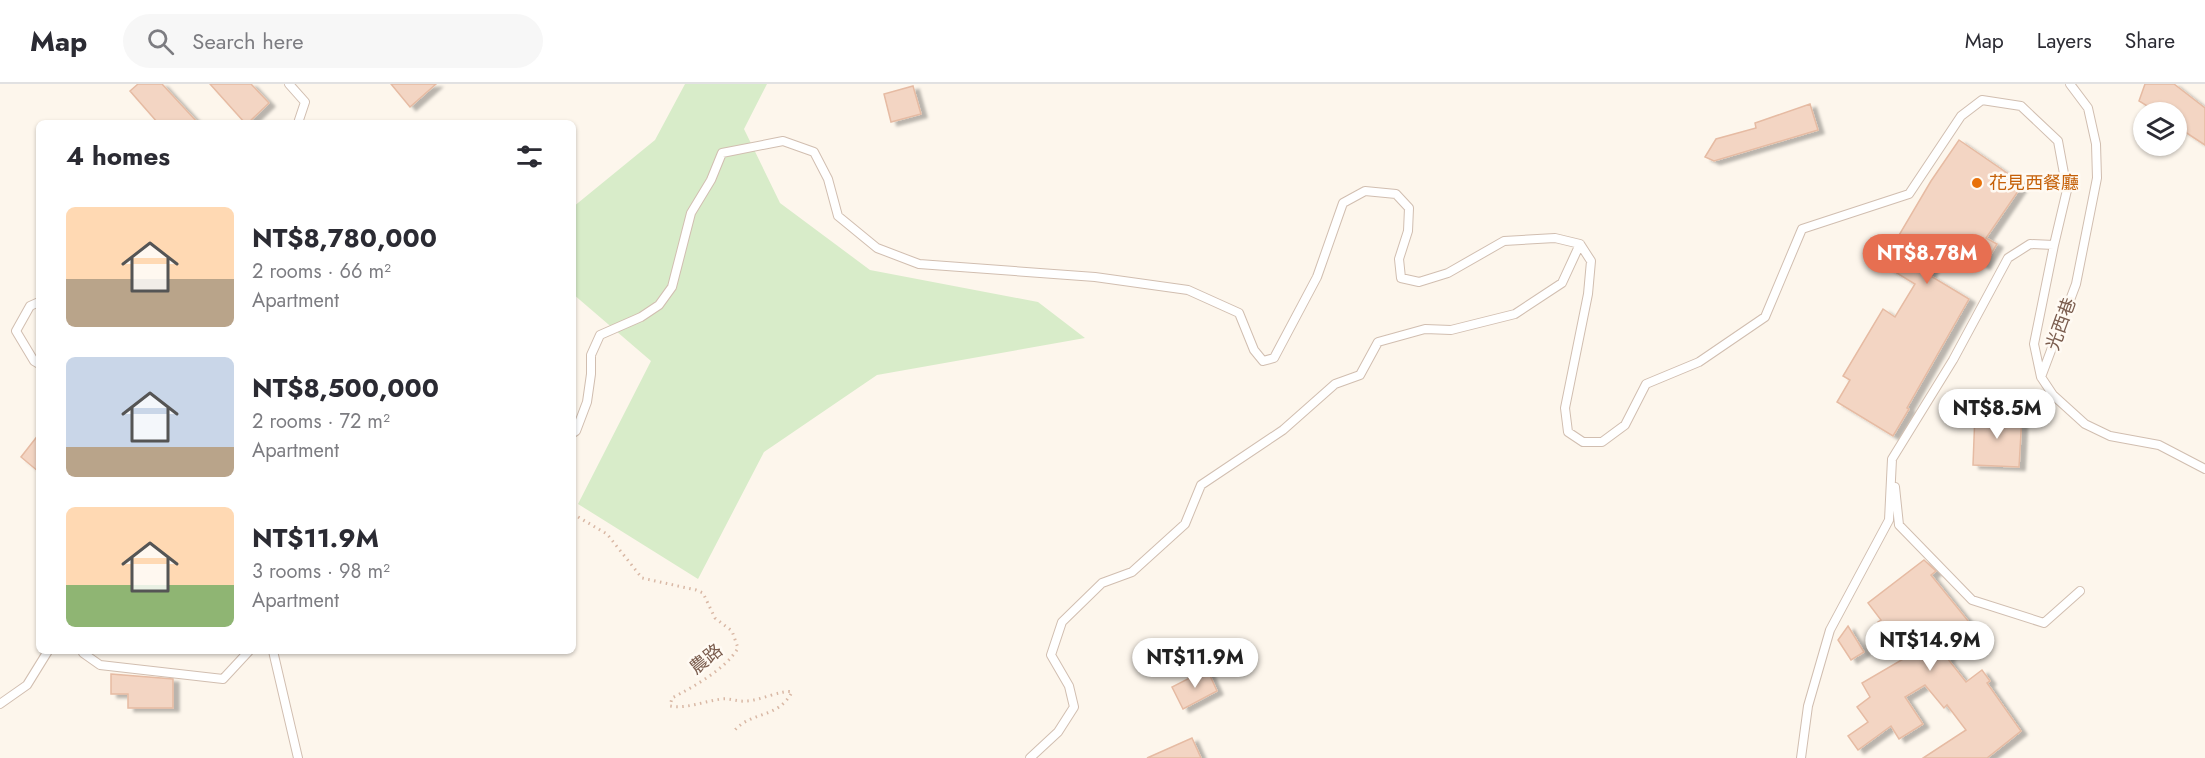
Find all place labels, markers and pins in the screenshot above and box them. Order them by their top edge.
place label: 花見西餐廳 [1989,170,2079,196]
marker: 花見西餐廳 [1970,176,1984,190]
pin: NT$8.78M [1865,234,1989,285]
pin: NT$8.5M [1942,389,2052,440]
pin: NT$14.9M [1868,621,1992,672]
pin: NT$11.9M [1133,638,1257,689]

